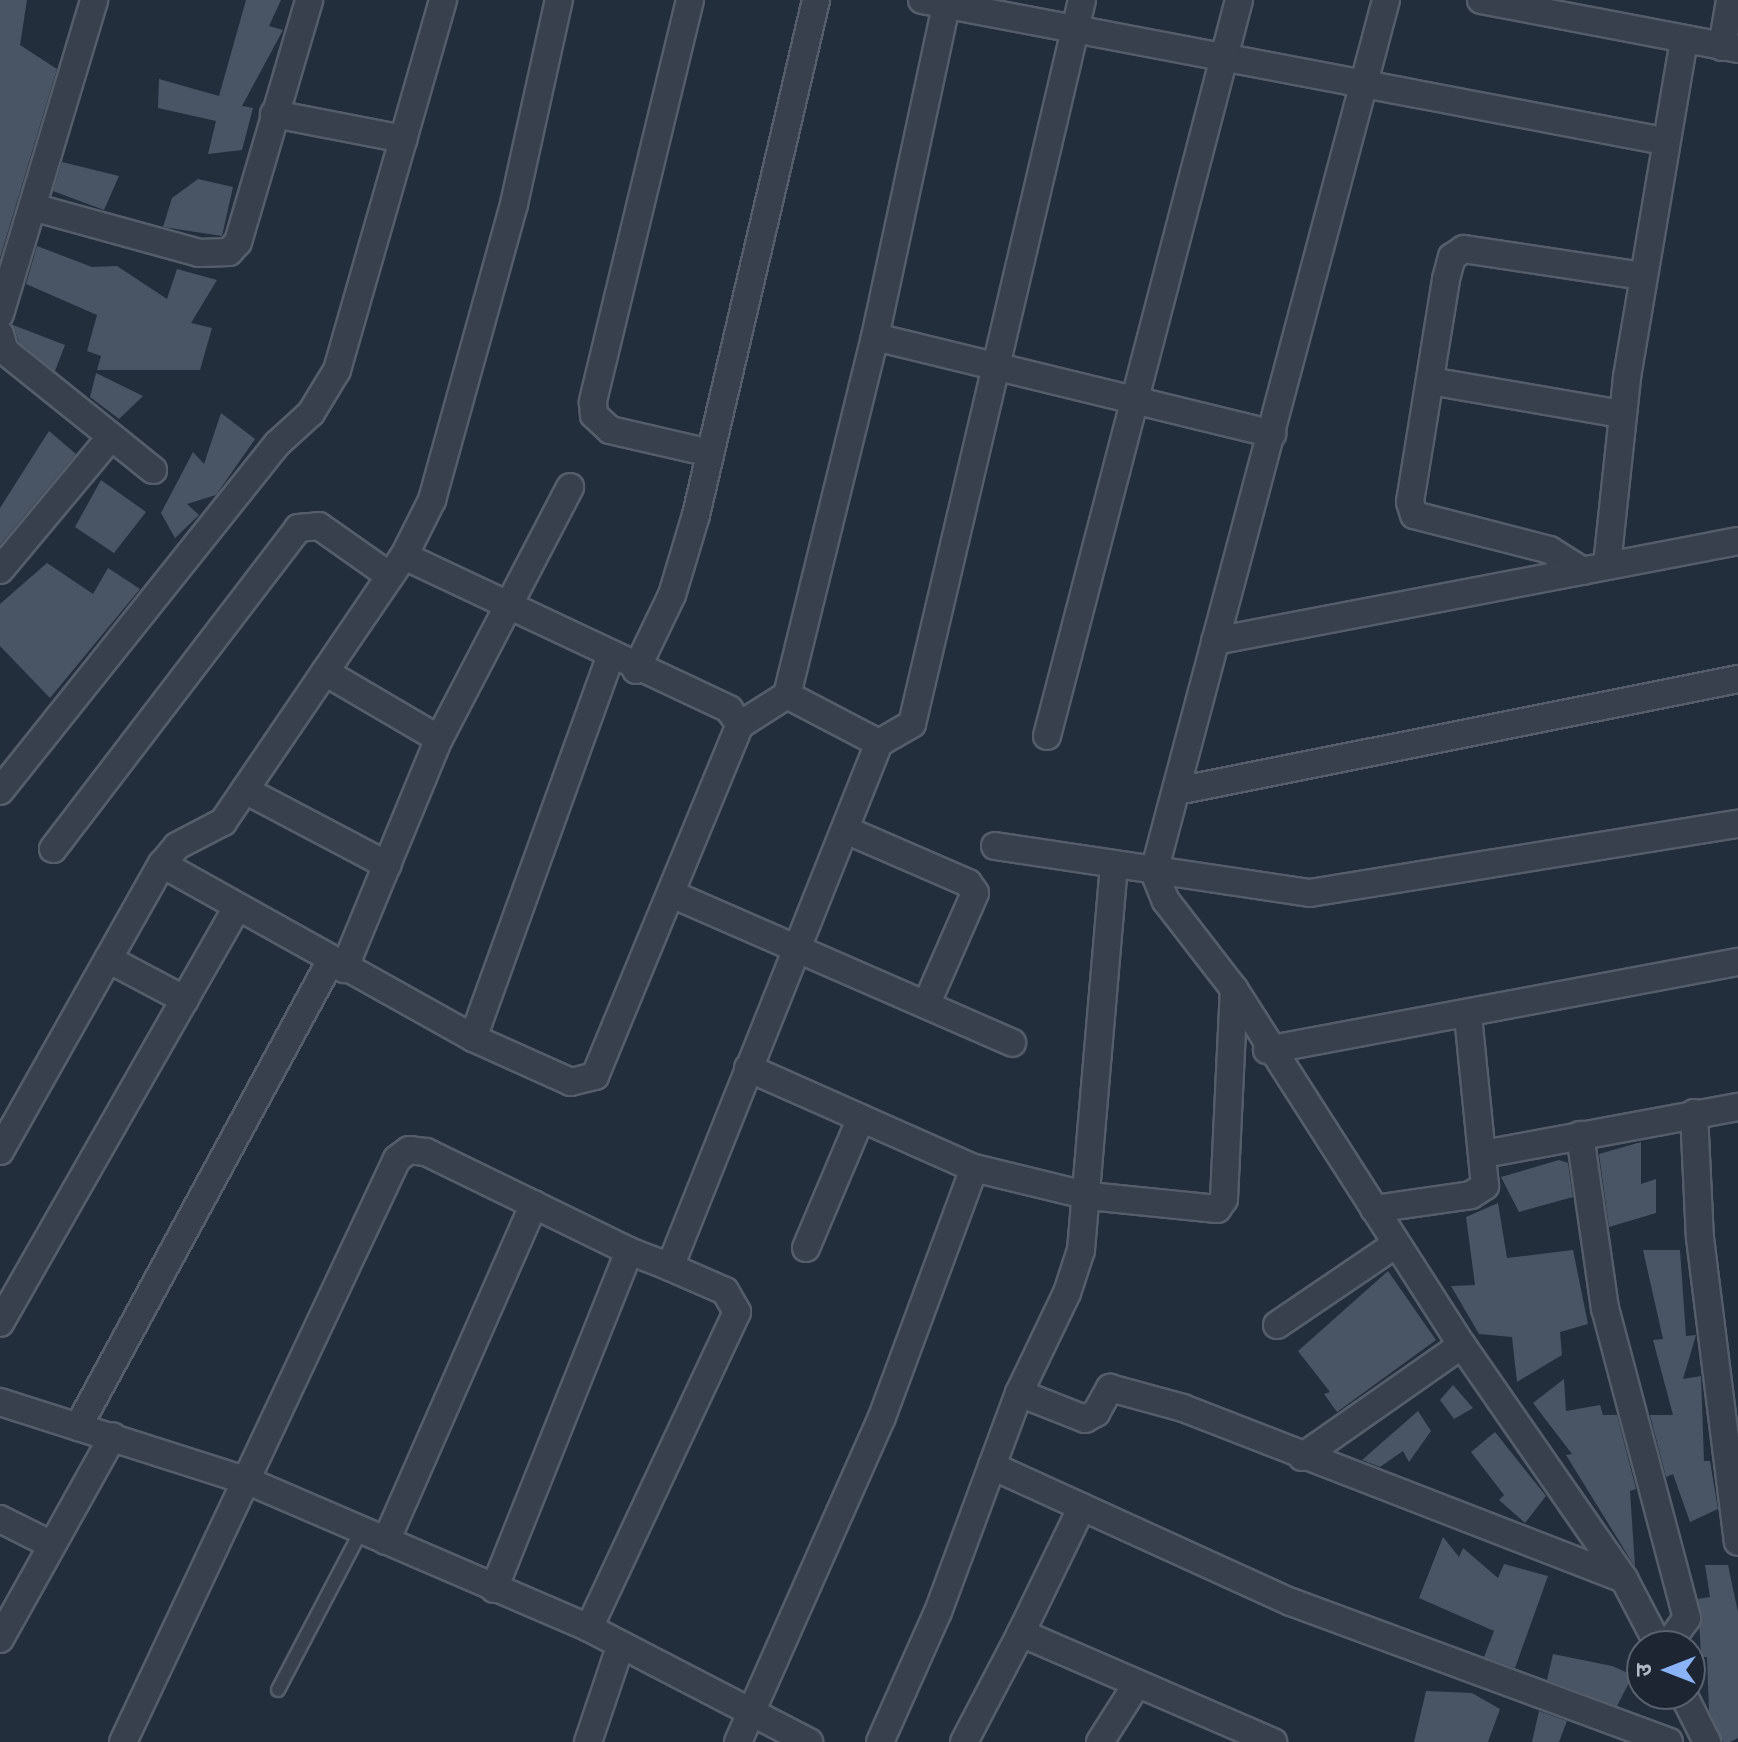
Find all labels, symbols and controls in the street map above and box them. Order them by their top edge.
north arrow [1626,1630,1706,1710]
text: उ [1631,1664,1656,1676]

